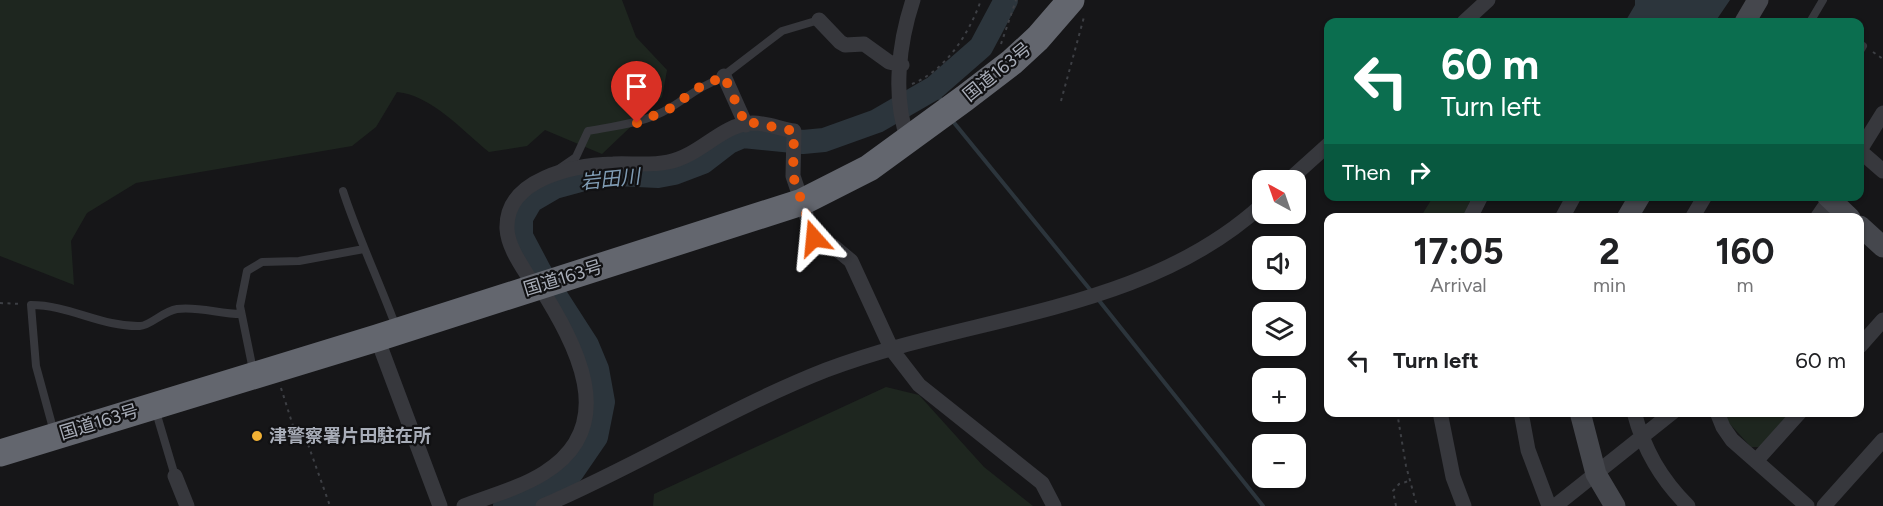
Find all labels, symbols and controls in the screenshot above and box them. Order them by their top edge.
street label: 国道163号 [958,38,1036,106]
text: 60 m [1441,39,1539,90]
icon: left [1342,42,1420,120]
pin [611,61,662,123]
icon: arrive [620,70,653,103]
text: Turn left [1441,90,1541,123]
icon: right [1403,156,1436,189]
text: Then [1342,159,1391,186]
water label: 岩田川 [579,164,643,194]
north arrow [1252,170,1306,224]
map controls [1252,170,1306,488]
position arrow [782,206,846,270]
text: 17:05 [1413,230,1504,273]
text: 2 [1599,230,1620,273]
text: 160 [1715,230,1775,273]
button: sound [1252,236,1306,290]
street label: 国道163号 [521,256,605,300]
text: Arrival [1430,273,1487,297]
text: min [1593,273,1626,297]
text: m [1736,273,1753,297]
button: layers [1252,302,1306,356]
icon: left [1342,344,1375,377]
text: Turn left [1393,347,1479,374]
text: 60 m [1795,347,1846,374]
button: + [1252,368,1306,422]
street label: 国道163号 [57,400,141,444]
place label: 津警察署片田駐在所 [269,425,431,447]
marker: 津警察署片田駐在所 [250,429,264,443]
button: − [1252,434,1306,488]

